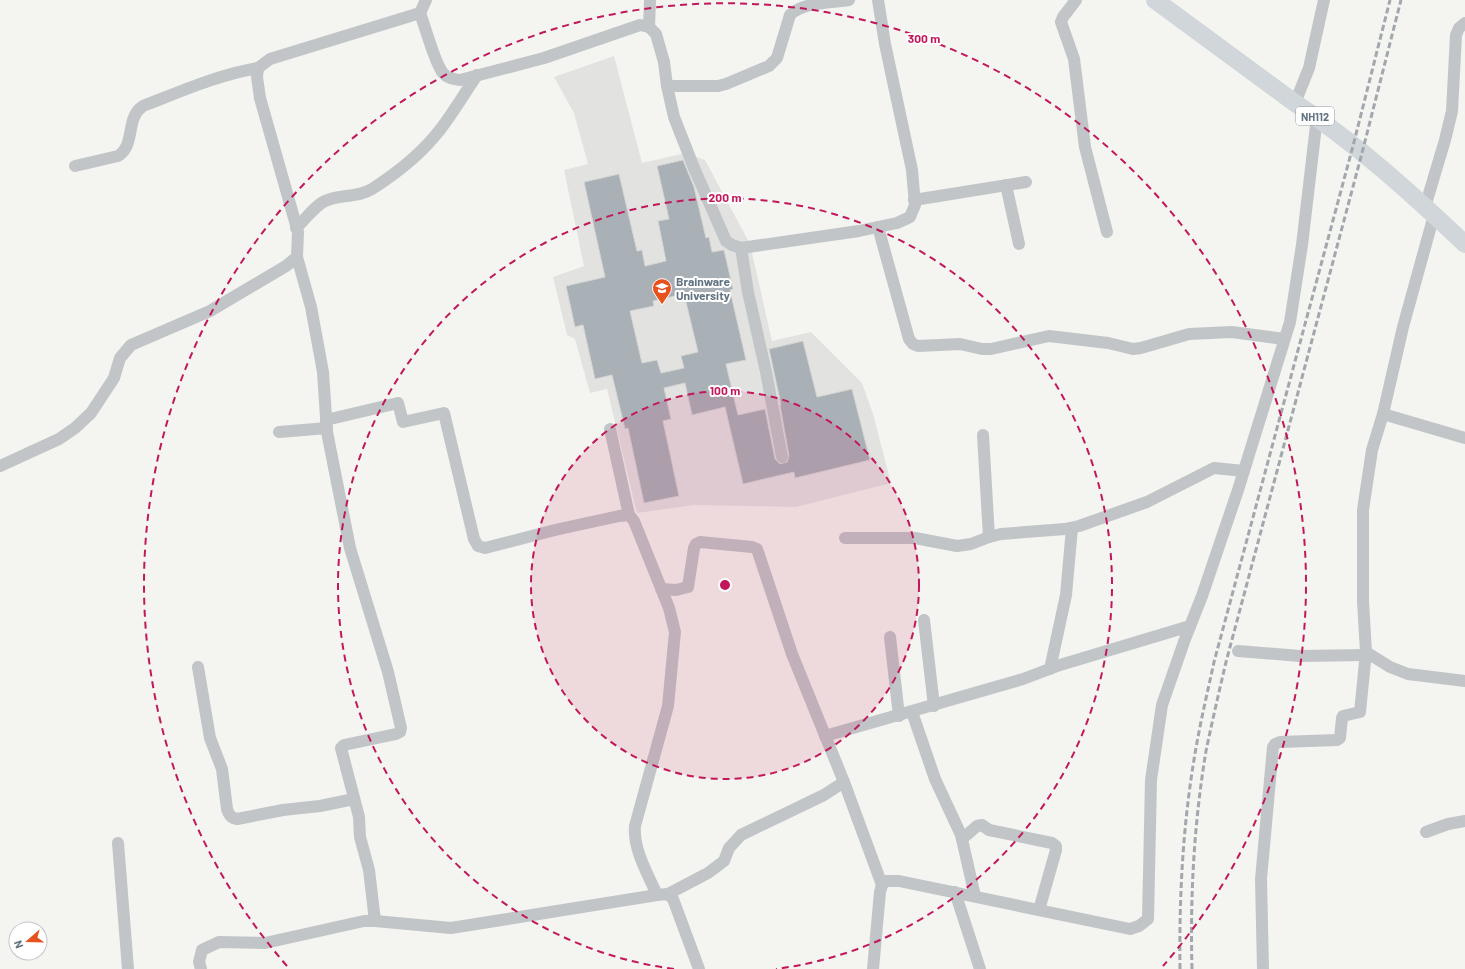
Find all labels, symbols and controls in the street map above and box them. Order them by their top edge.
text: 300 m [908,31,940,45]
road number: NH112 [1296,107,1334,125]
text: 200 m [709,190,741,204]
place label: Brainware University [676,274,731,302]
school or university icon: Brainware University [651,277,673,305]
text: 100 m [710,383,740,397]
centre of rings [718,578,732,592]
north arrow [8,921,48,961]
text: N [11,939,25,950]

